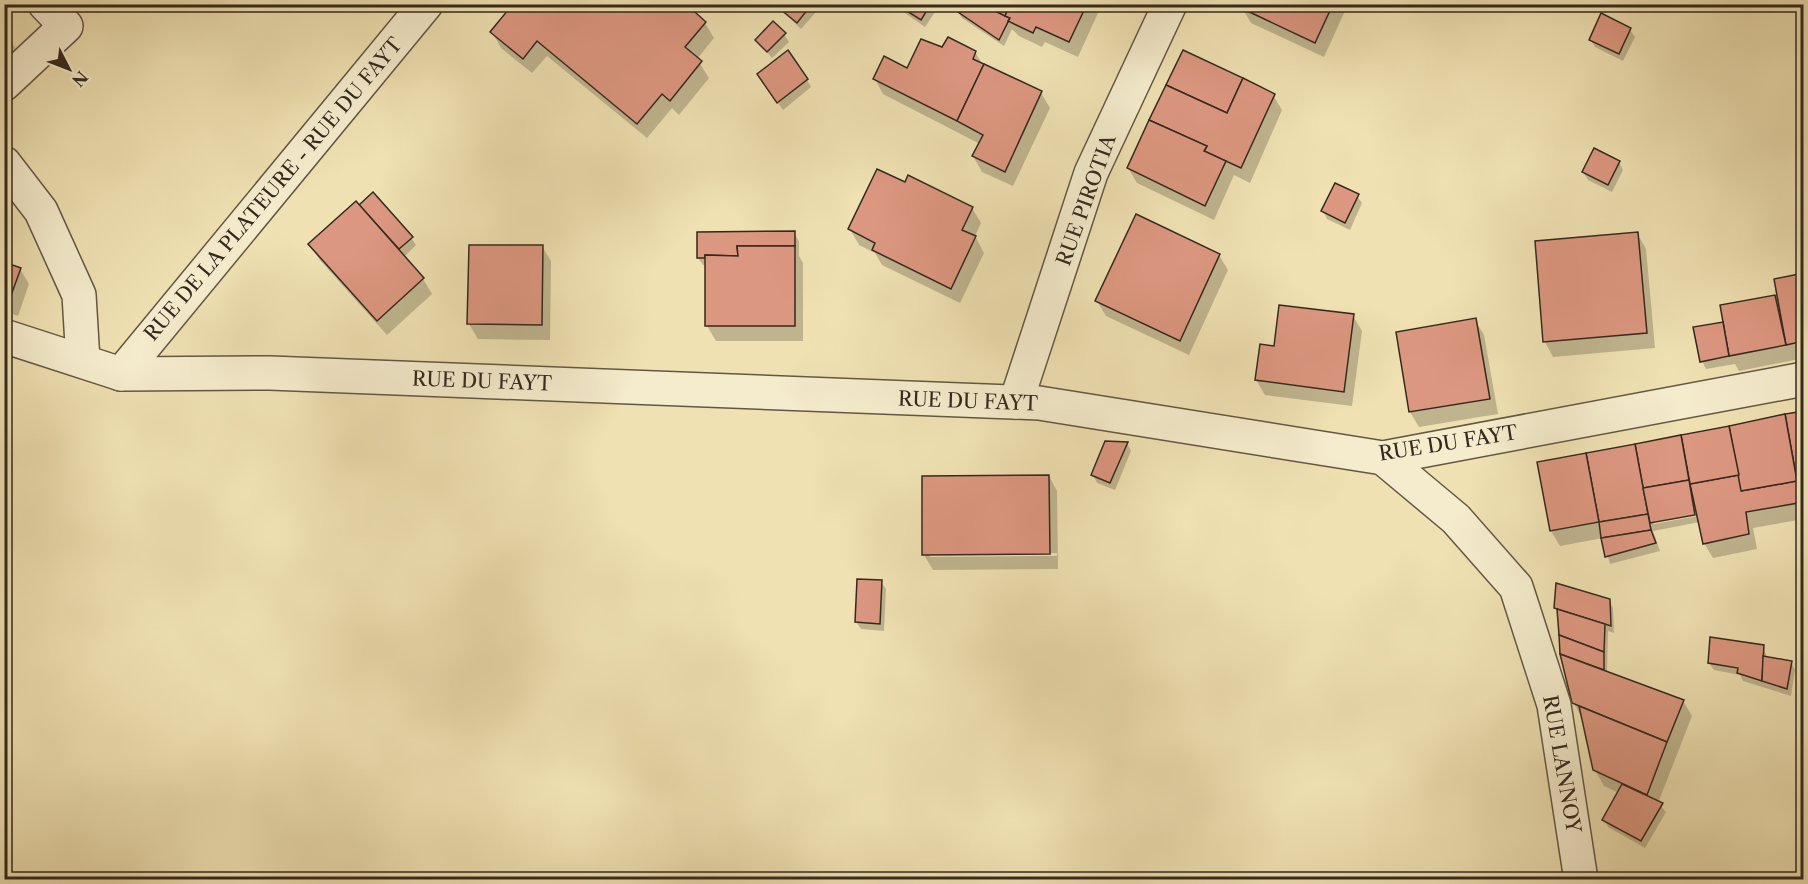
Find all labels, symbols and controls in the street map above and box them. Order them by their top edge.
street label: RUE DE LA PLATEURE - RUE DU FAYT [139,32,407,346]
north arrow [39,39,99,99]
text: N [68,67,92,91]
street label: RUE PIROTIA [1051,130,1121,269]
street label: RUE DU FAYT [412,367,552,395]
street label: RUE DU FAYT [898,387,1038,415]
street label: RUE DU FAYT [1377,420,1519,466]
street label: RUE LANNOY [1538,693,1586,836]

